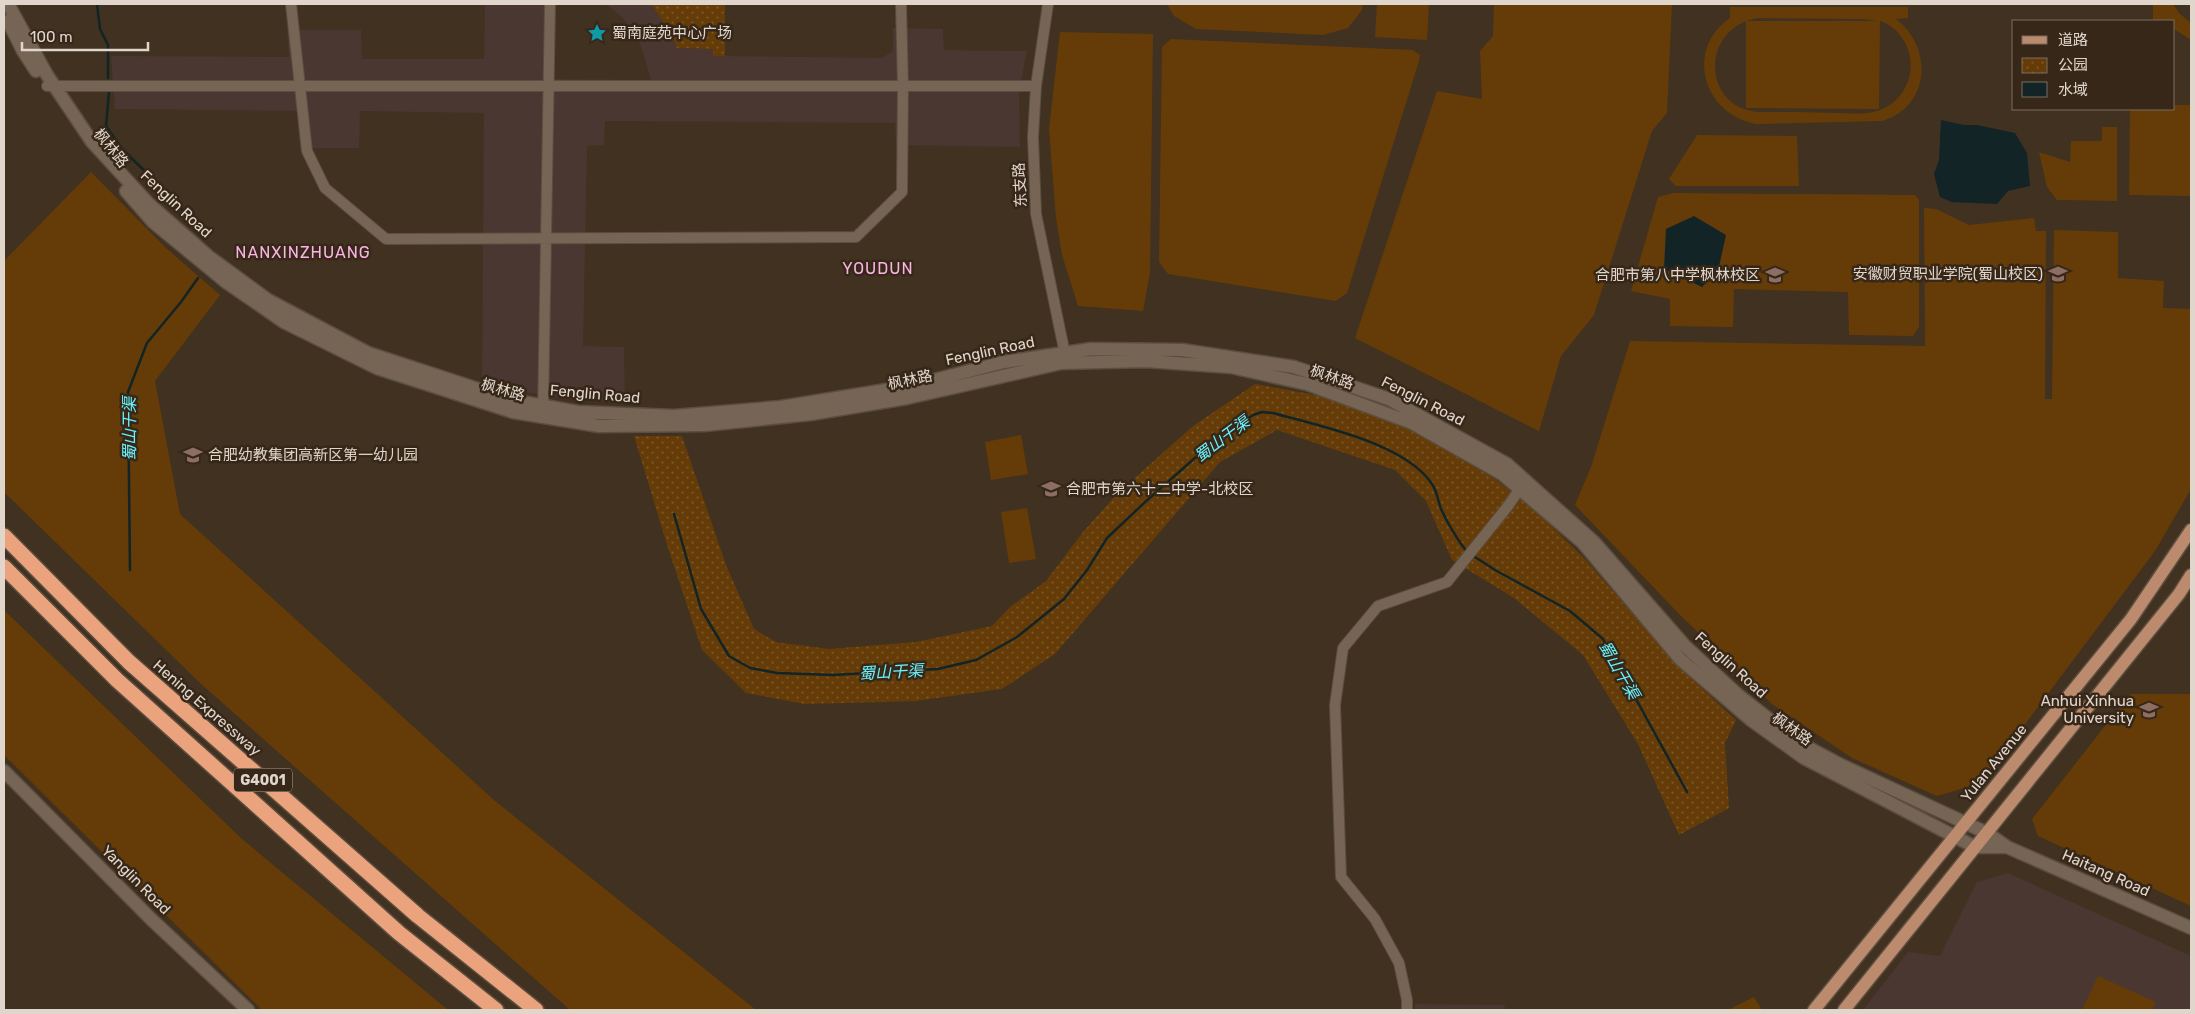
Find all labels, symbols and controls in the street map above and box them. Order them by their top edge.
scale bar [22,20,149,52]
legend [2012,20,2175,110]
place icon: 蜀南庭苑中心广场 [586,22,608,44]
place label: 蜀南庭苑中心广场 [612,24,732,42]
text: 100 m [30,28,72,46]
text: 道路 [2058,31,2088,49]
text: 公园 [2058,56,2088,74]
text: 水域 [2058,81,2088,99]
street label: 枫林路 [90,125,132,171]
street label: 东支路 [1010,162,1030,208]
street label: Fenglin Road [137,167,215,241]
district label: NANXINZHUANG [235,243,371,262]
district label: YOUDUN [842,259,914,278]
school or university icon: 安徽财贸职业学院(蜀山校区) [2047,263,2069,285]
school or university icon: 合肥市第八中学枫林校区 [1764,264,1786,286]
place label: 安徽财贸职业学院(蜀山校区) [1853,265,2043,283]
place label: 合肥市第八中学枫林校区 [1595,266,1760,284]
street label: Fenglin Road [944,333,1036,369]
street label: 枫林路 [1308,361,1356,393]
street label: 枫林路 [886,367,934,393]
street label: Fenglin Road [1379,372,1467,430]
street label: 枫林路 [479,375,527,405]
street label: Fenglin Road [549,381,641,407]
water label: 蜀山干渠 [120,395,139,461]
water label: 蜀山干渠 [1191,411,1255,466]
school or university icon: 合肥幼教集团高新区第一幼儿园 [182,444,204,466]
place label: 合肥幼教集团高新区第一幼儿园 [208,446,418,464]
school or university icon: 合肥市第六十二中学-北校区 [1040,478,1062,500]
place label: 合肥市第六十二中学-北校区 [1066,480,1253,498]
street label: Fenglin Road [1691,628,1771,702]
water label: 蜀山干渠 [1595,638,1644,704]
street label: Hening Expressway [149,656,265,760]
water label: 蜀山干渠 [859,661,925,683]
place label: Anhui Xinhua University [2041,692,2134,727]
school or university icon: Anhui Xinhua University [2138,699,2160,721]
street label: 枫林路 [1768,709,1816,749]
street label: Yulan Avenue [1957,721,2031,805]
road number: G4001 [234,768,292,792]
street label: Yanglin Road [98,842,174,918]
street label: Haitang Road [2059,846,2153,900]

